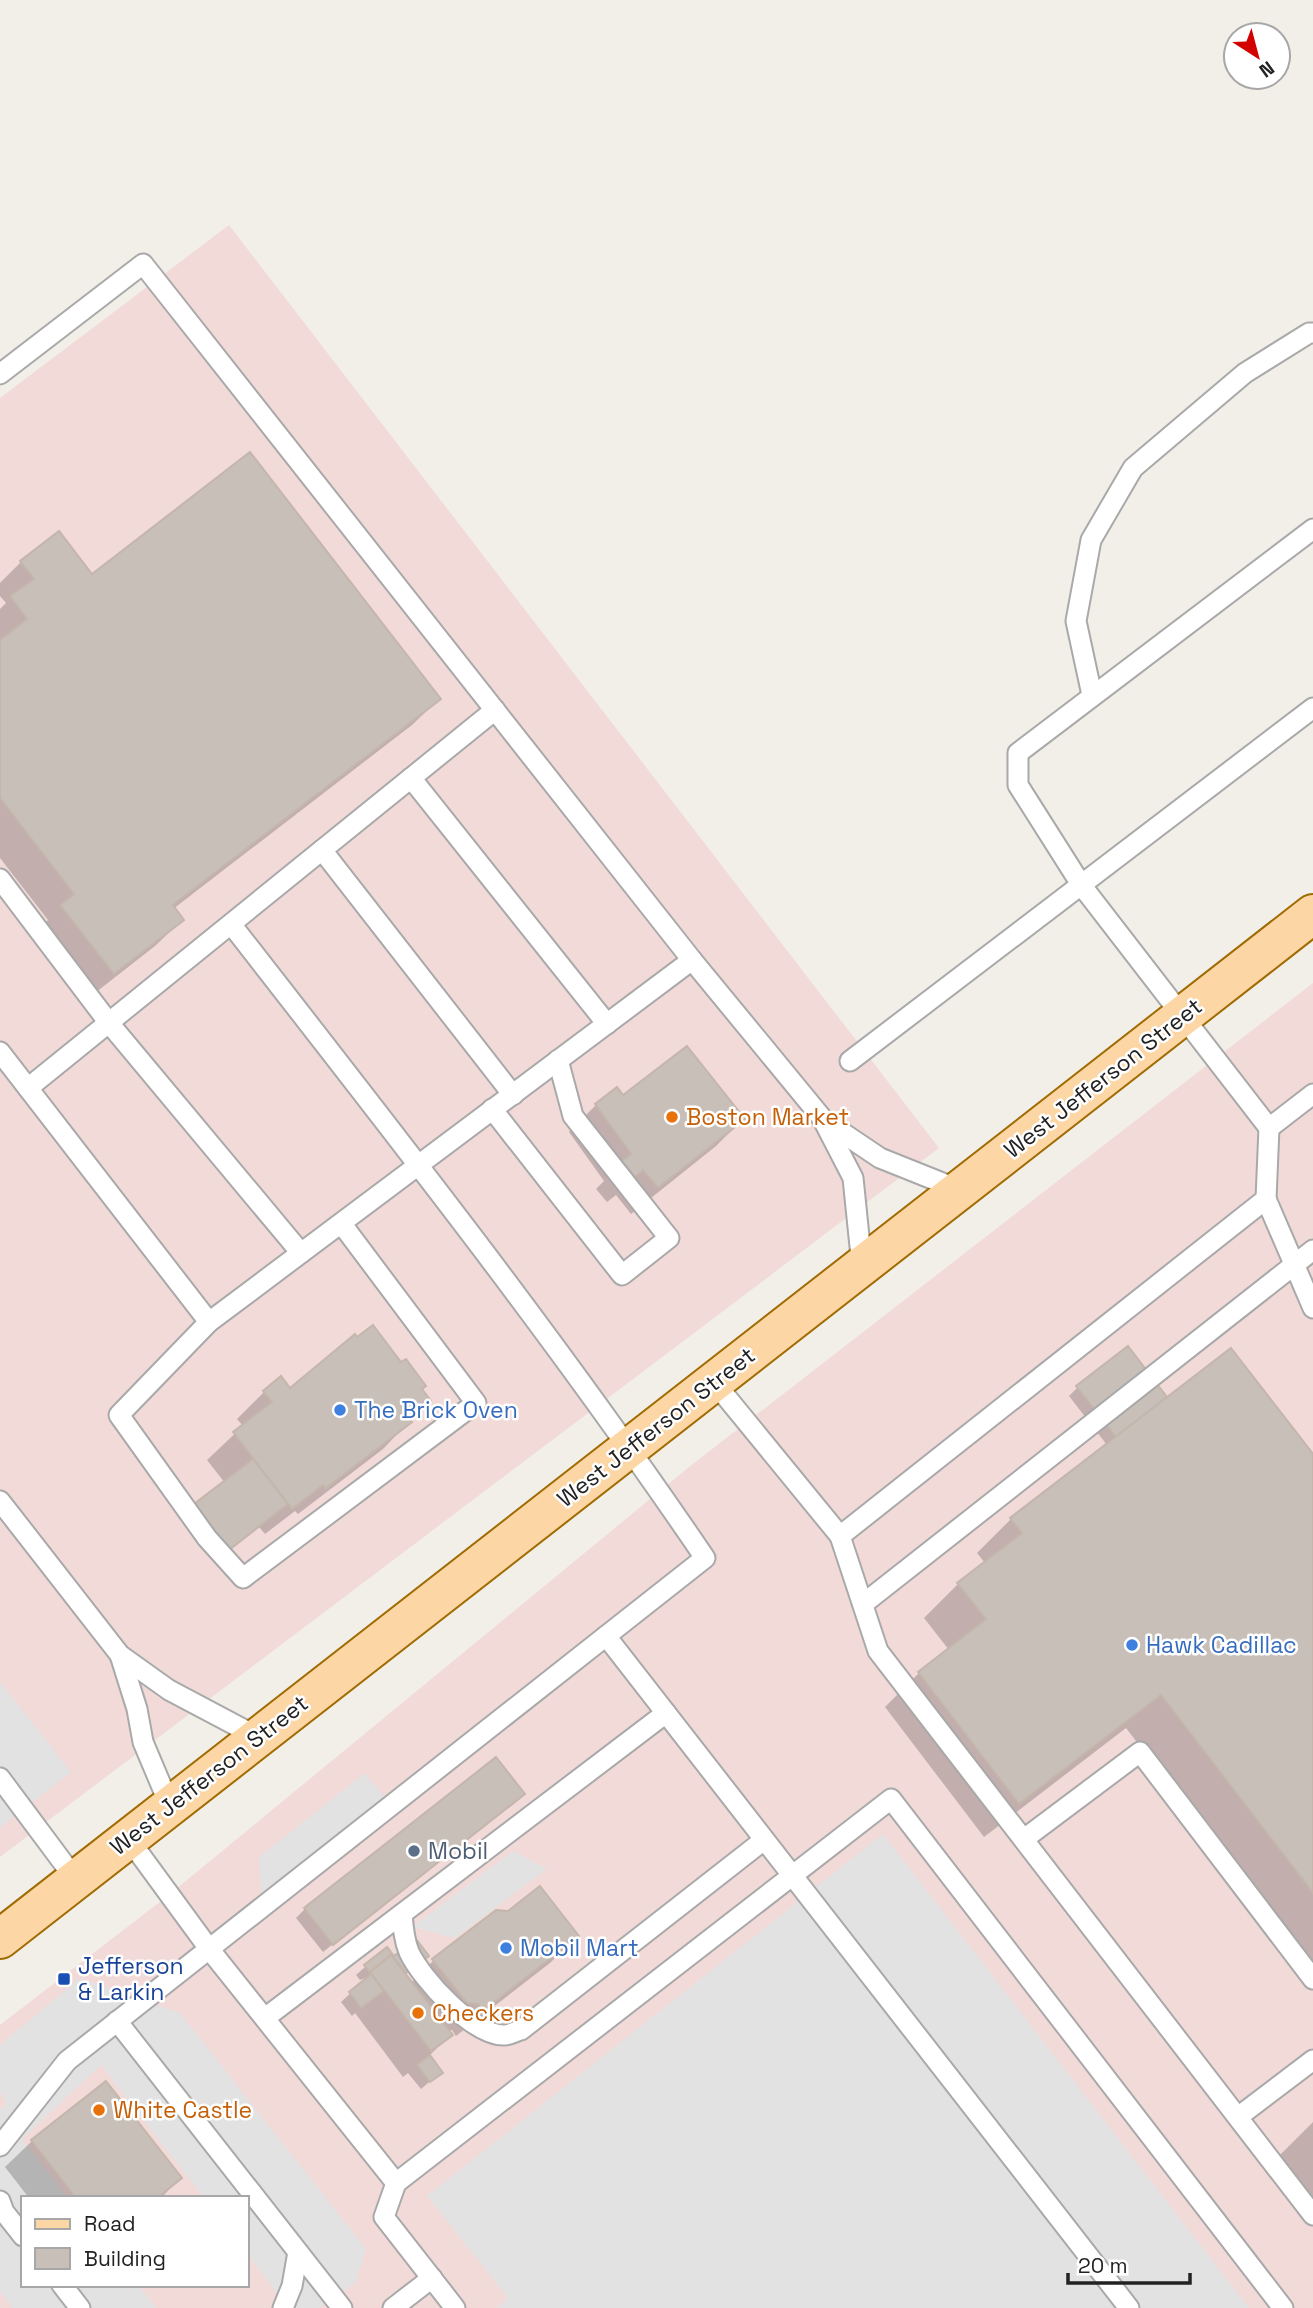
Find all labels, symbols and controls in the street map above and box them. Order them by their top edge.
north arrow [1222,21,1292,91]
text: N [1254,55,1279,83]
street label: West Jefferson Street [998,991,1208,1165]
place label: Boston Market [686,1102,849,1132]
marker: Boston Market [664,1109,680,1125]
street label: West Jefferson Street [551,1340,761,1514]
place label: The Brick Oven [354,1395,518,1425]
marker: The Brick Oven [332,1402,348,1418]
place label: Hawk Cadillac [1146,1630,1297,1660]
marker: Hawk Cadillac [1124,1637,1140,1653]
street label: West Jefferson Street [104,1688,314,1862]
place label: Mobil [428,1836,488,1866]
marker: Mobil [406,1843,422,1859]
place label: Mobil Mart [520,1933,638,1963]
marker: Mobil Mart [498,1940,514,1956]
place label: Jefferson & Larkin [78,1951,184,2007]
marker: Jefferson & Larkin [56,1971,72,1987]
place label: Checkers [432,1998,534,2028]
marker: Checkers [410,2005,426,2021]
place label: White Castle [113,2095,252,2125]
marker: White Castle [91,2102,107,2118]
legend [21,2196,248,2287]
text: Road [84,2210,136,2237]
scale bar [1068,2242,1190,2286]
text: Building [84,2245,166,2272]
text: 20 m [1078,2252,1128,2279]

